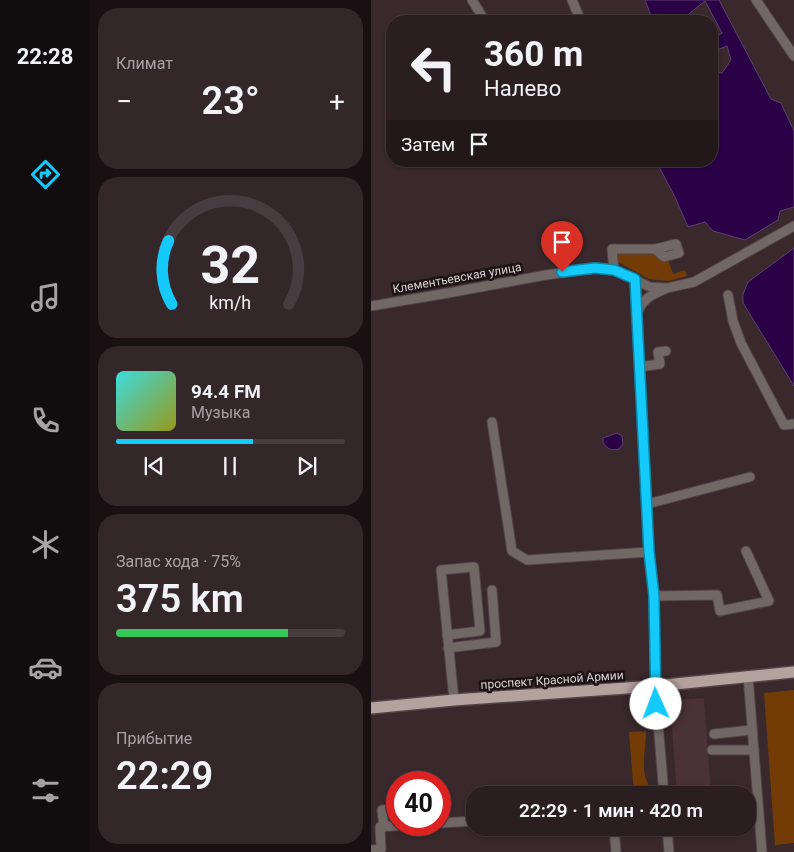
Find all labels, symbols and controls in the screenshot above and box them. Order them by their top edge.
text: 360 m [484,34,583,75]
icon: left [401,35,466,100]
text: 22:28 [17,44,73,69]
text: Климат [116,54,173,73]
text: Налево [484,76,561,101]
text: 23° [202,79,260,123]
text: − [116,85,132,118]
text: + [329,85,345,118]
icon: arrive [465,130,493,158]
text: Затем [401,133,455,156]
icon: directions [28,157,63,192]
pin [541,221,583,272]
icon: arrive [548,228,576,256]
text: 32 [201,235,260,296]
street label: Клементьевская улица [392,260,522,296]
icon: music [28,280,63,315]
text: km/h [210,292,251,313]
text: 94.4 FM [191,380,261,403]
icon: phone [28,403,63,438]
text: Музыка [191,403,250,422]
icon: previous [140,452,168,480]
icon: pause [216,452,244,480]
icon: next [293,452,321,480]
icon: climate [28,527,63,562]
text: Запас хода · 75% [116,552,241,571]
text: 375 km [116,577,244,621]
icon: car [28,650,63,685]
street label: проспект Красной Армии [480,668,624,692]
position arrow [629,677,681,729]
text: Прибытие [116,729,192,748]
text: 22:29 [116,754,213,798]
speed limit sign: 40 [386,771,451,836]
icon: filters [28,773,63,808]
text: 22:29 · 1 мин · 420 m [519,799,703,822]

